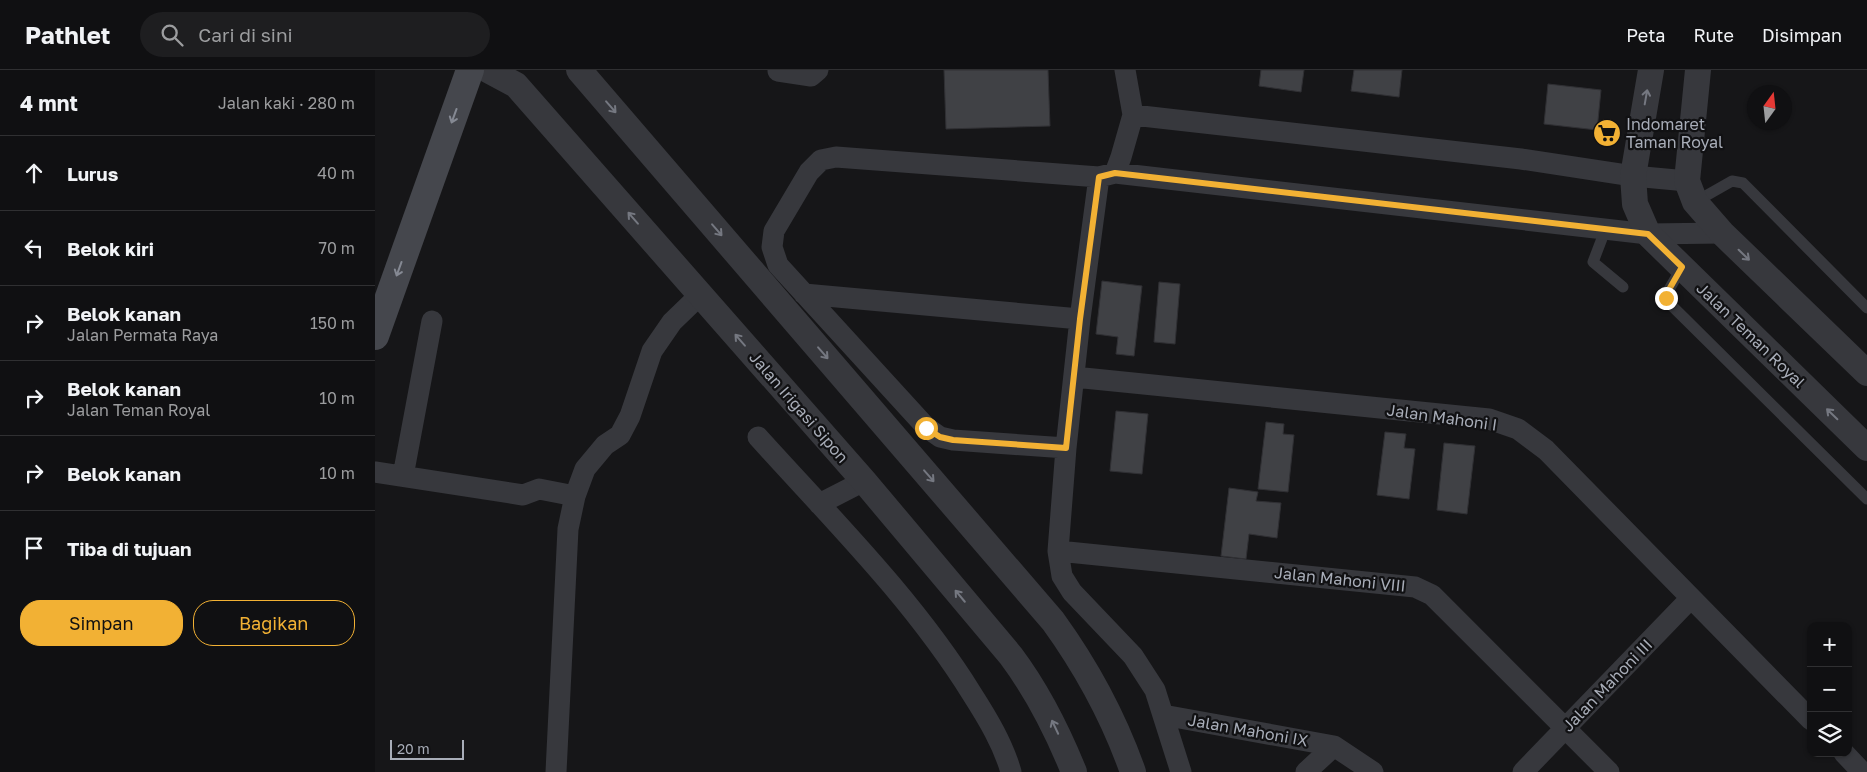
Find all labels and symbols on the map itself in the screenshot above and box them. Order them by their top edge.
north arrow [1747,85,1792,130]
one-way arrow [1642,89,1652,105]
one-way arrow [605,100,617,113]
one-way arrow [449,108,458,123]
place label: Indomaret Taman Royal [1626,114,1723,152]
supermarket icon: Indomaret Taman Royal [1592,118,1622,148]
one-way arrow [628,211,639,224]
one-way arrow [711,223,723,236]
one-way arrow [1738,248,1750,261]
one-way arrow [394,261,403,276]
street label: Jalan Teman Royal [1692,278,1810,392]
route end [1655,287,1678,310]
one-way arrow [735,334,746,347]
one-way arrow [817,346,828,359]
street label: Jalan Irigasi Sipon [745,347,853,467]
street label: Jalan Mahoni I [1385,399,1499,435]
one-way arrow [1826,408,1838,420]
route start [915,417,938,440]
one-way arrow [923,470,934,483]
street label: Jalan Mahoni VIII [1273,562,1407,596]
one-way arrow [955,589,966,602]
street label: Jalan Mahoni III [1558,634,1656,736]
street label: Jalan Mahoni IX [1186,710,1310,751]
one-way arrow [1050,720,1059,735]
scale bar [390,737,464,760]

